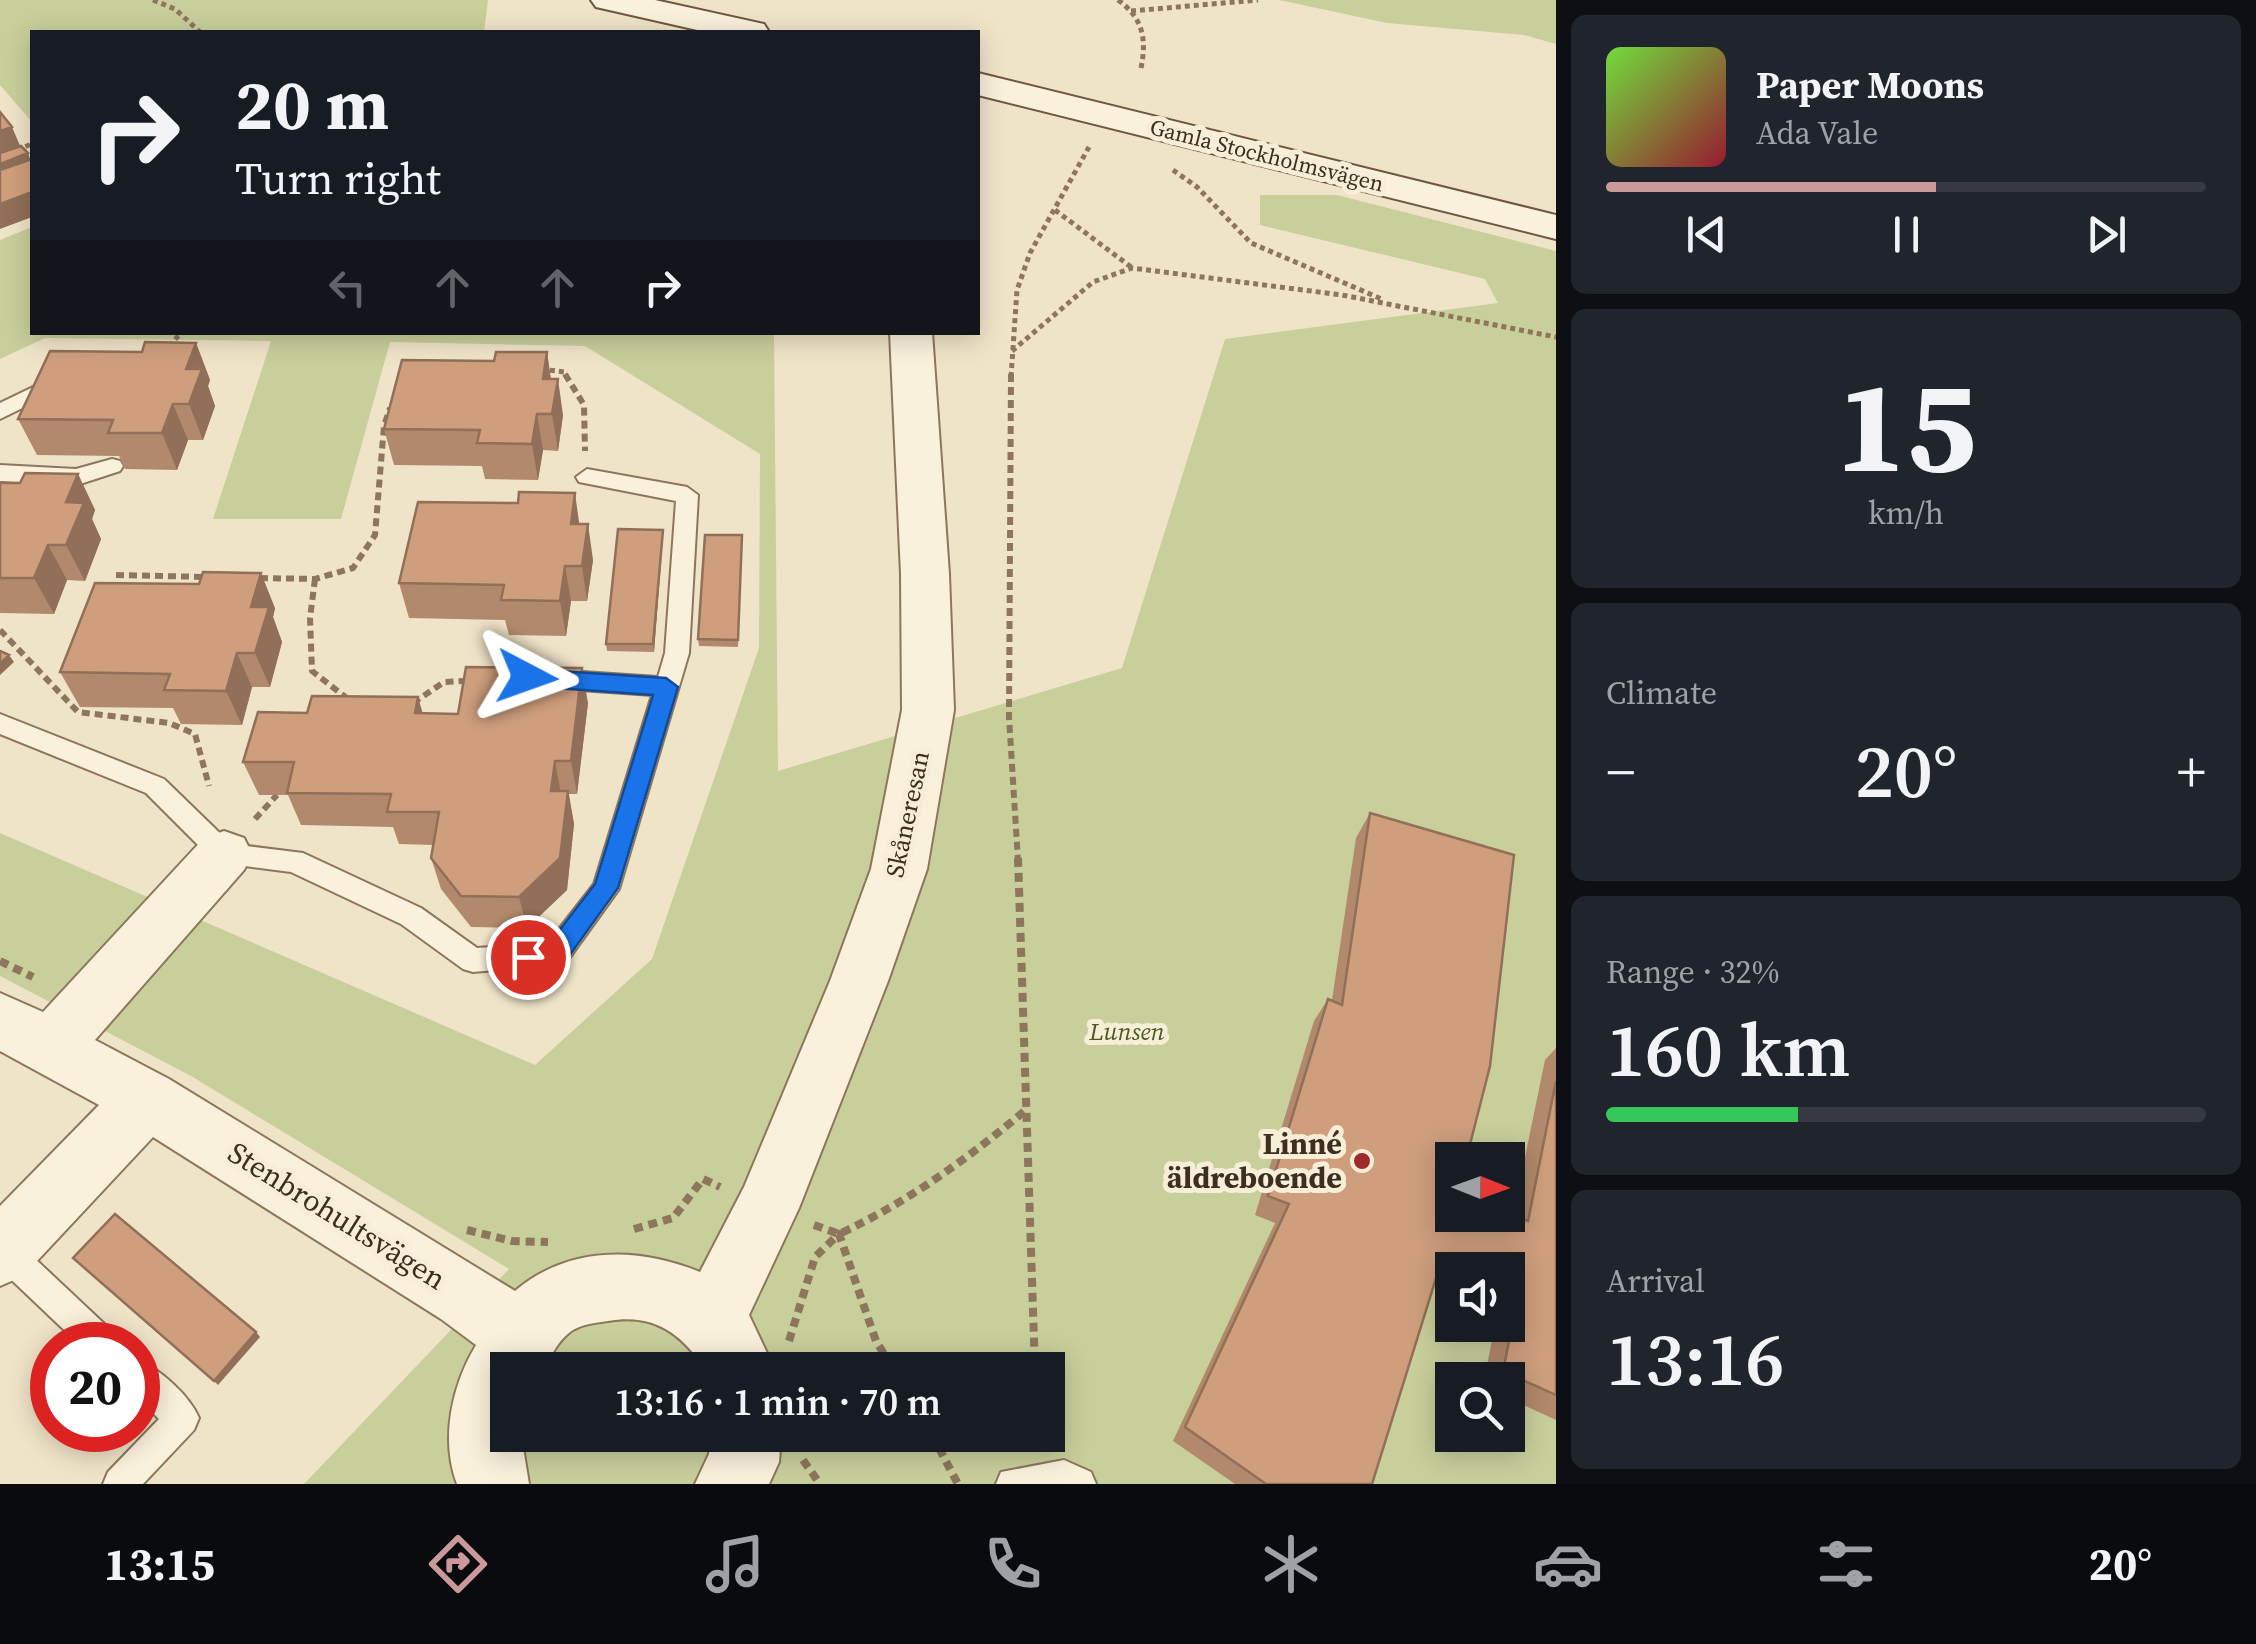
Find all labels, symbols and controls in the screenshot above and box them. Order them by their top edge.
text: 20 m [235,56,389,152]
text: Paper Moons [1756,59,1984,111]
icon: right [70,70,200,200]
street label: Gamla Stockholmsvägen [1147,111,1387,199]
text: Ada Vale [1756,111,1878,155]
text: Turn right [235,147,441,209]
icon: previous [1679,207,1734,262]
icon: pause [1879,207,1934,262]
icon: next [2079,207,2134,262]
icon: left [320,260,375,315]
icon: ahead [425,260,480,315]
icon: ahead [530,260,585,315]
icon: right [635,260,690,315]
text: 15 [1836,336,1976,515]
text: km/h [1868,491,1944,535]
position arrow [475,625,579,729]
text: Climate [1606,671,1717,715]
text: 20° [1855,719,1957,822]
text: − [1606,734,1635,809]
text: + [2177,734,2206,809]
street label: Skåneresan [877,748,937,880]
pin [486,915,571,1000]
icon: arrive [501,930,556,985]
text: Range · 32% [1606,950,1780,994]
text: 160 km [1606,998,1850,1101]
park label: Lunsen [1088,1014,1165,1048]
place label: Linné äldreboende [1167,1123,1342,1198]
street label: Stenbrohultsvägen [221,1132,454,1299]
north arrow [1435,1142,1525,1232]
map controls [1435,1142,1525,1452]
marker: Linné äldreboende [1351,1150,1373,1172]
button: sound [1435,1252,1525,1342]
text: Arrival [1606,1259,1705,1303]
text: 13:16 [1606,1307,1785,1410]
speed limit sign: 20 [30,1322,160,1452]
button: search [1435,1362,1525,1452]
text: 13:16 · 1 min · 70 m [614,1376,941,1428]
icon: directions [423,1529,493,1599]
icon: music [700,1529,770,1599]
icon: phone [978,1529,1048,1599]
icon: climate [1256,1529,1326,1599]
icon: car [1533,1529,1603,1599]
icon: filters [1811,1529,1881,1599]
text: 13:15 [104,1533,215,1595]
text: 20° [2089,1533,2152,1595]

